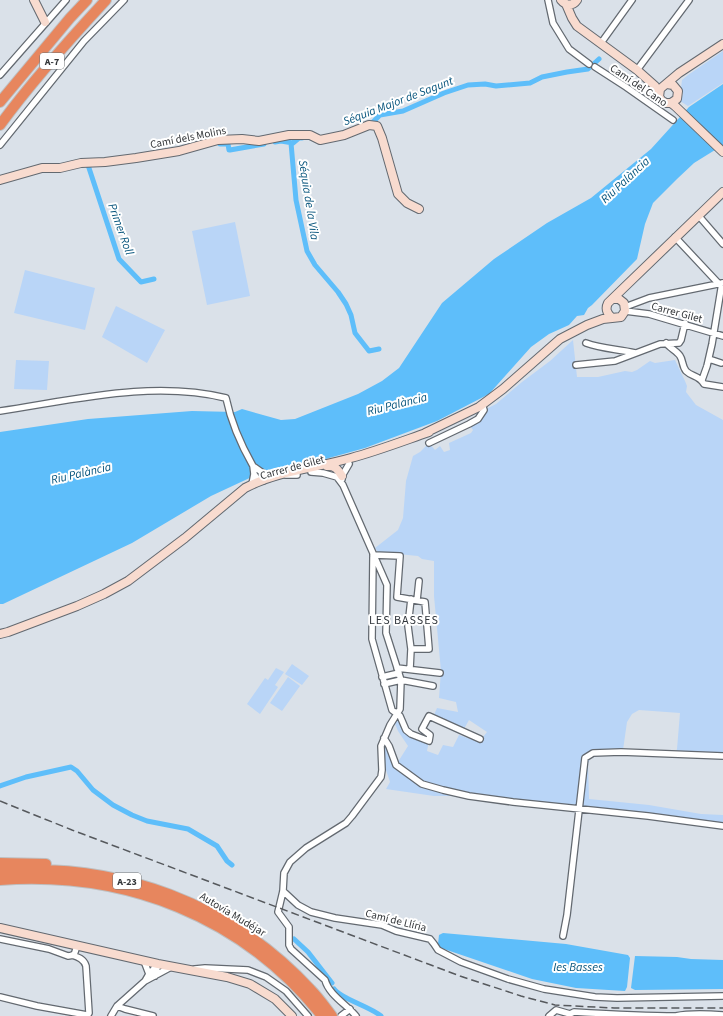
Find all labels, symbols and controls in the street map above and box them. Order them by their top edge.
road number: A-7 [40,53,64,69]
street label: Camí del Cano [607,61,670,110]
water label: Séquia Major de Sagunt [341,72,457,130]
street label: Camí dels Molins [149,123,228,152]
water label: Riu Palància [597,153,654,207]
water label: Séquia de la Vila [294,159,323,242]
water label: Primer Roll [103,201,138,257]
street label: Carrer Gilet [650,298,704,327]
water label: Riu Palància [365,389,429,420]
street label: Carrer de Gilet [258,452,326,483]
water label: Riu Palància [49,458,113,489]
district label: LES BASSES [369,612,439,629]
road number: A-23 [113,873,141,889]
street label: Autovía Mudéjar [197,889,269,940]
street label: Camí de Llíria [364,906,428,935]
water label: les Basses [553,959,603,976]

